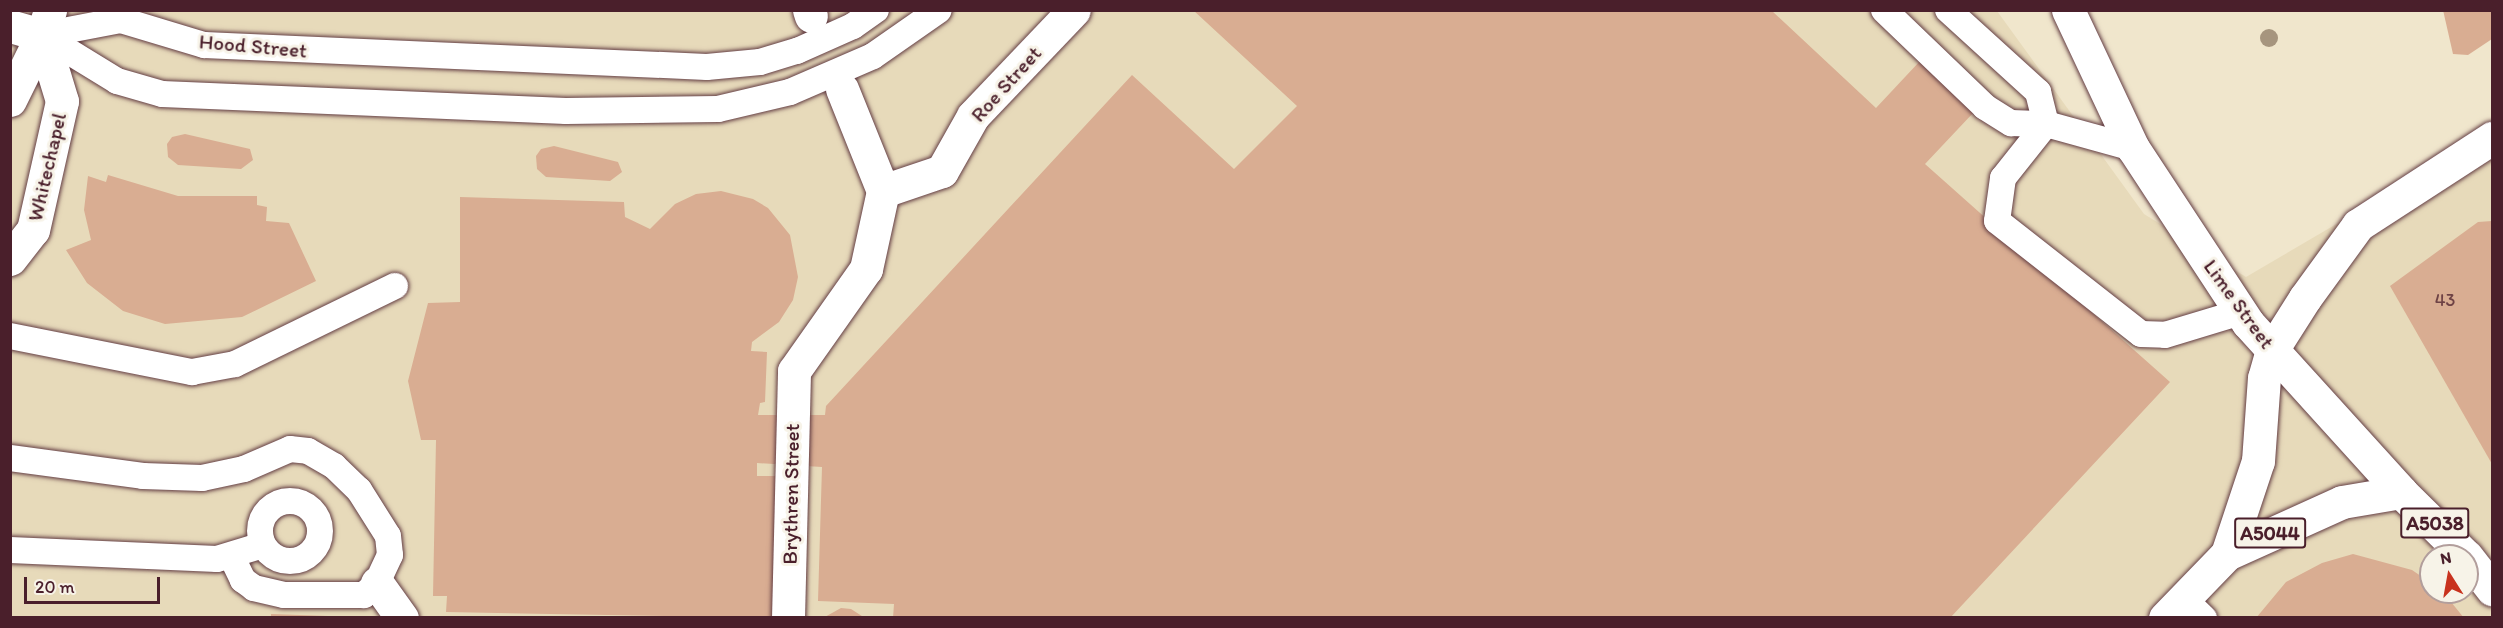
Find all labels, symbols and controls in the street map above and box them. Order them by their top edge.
street label: Hood Street [198,29,308,63]
street label: Roe Street [965,41,1047,127]
street label: Whitechapel [22,110,72,224]
street label: Lime Street [2198,255,2280,353]
house number: 43 [2435,289,2455,311]
street label: Brythren Street [777,423,805,565]
road number: A5038 [2399,506,2471,540]
road number: A5044 [2234,516,2306,550]
north arrow [2419,544,2479,604]
text: N [2439,547,2453,568]
scale bar [27,565,164,603]
text: 20 m [35,576,75,598]

